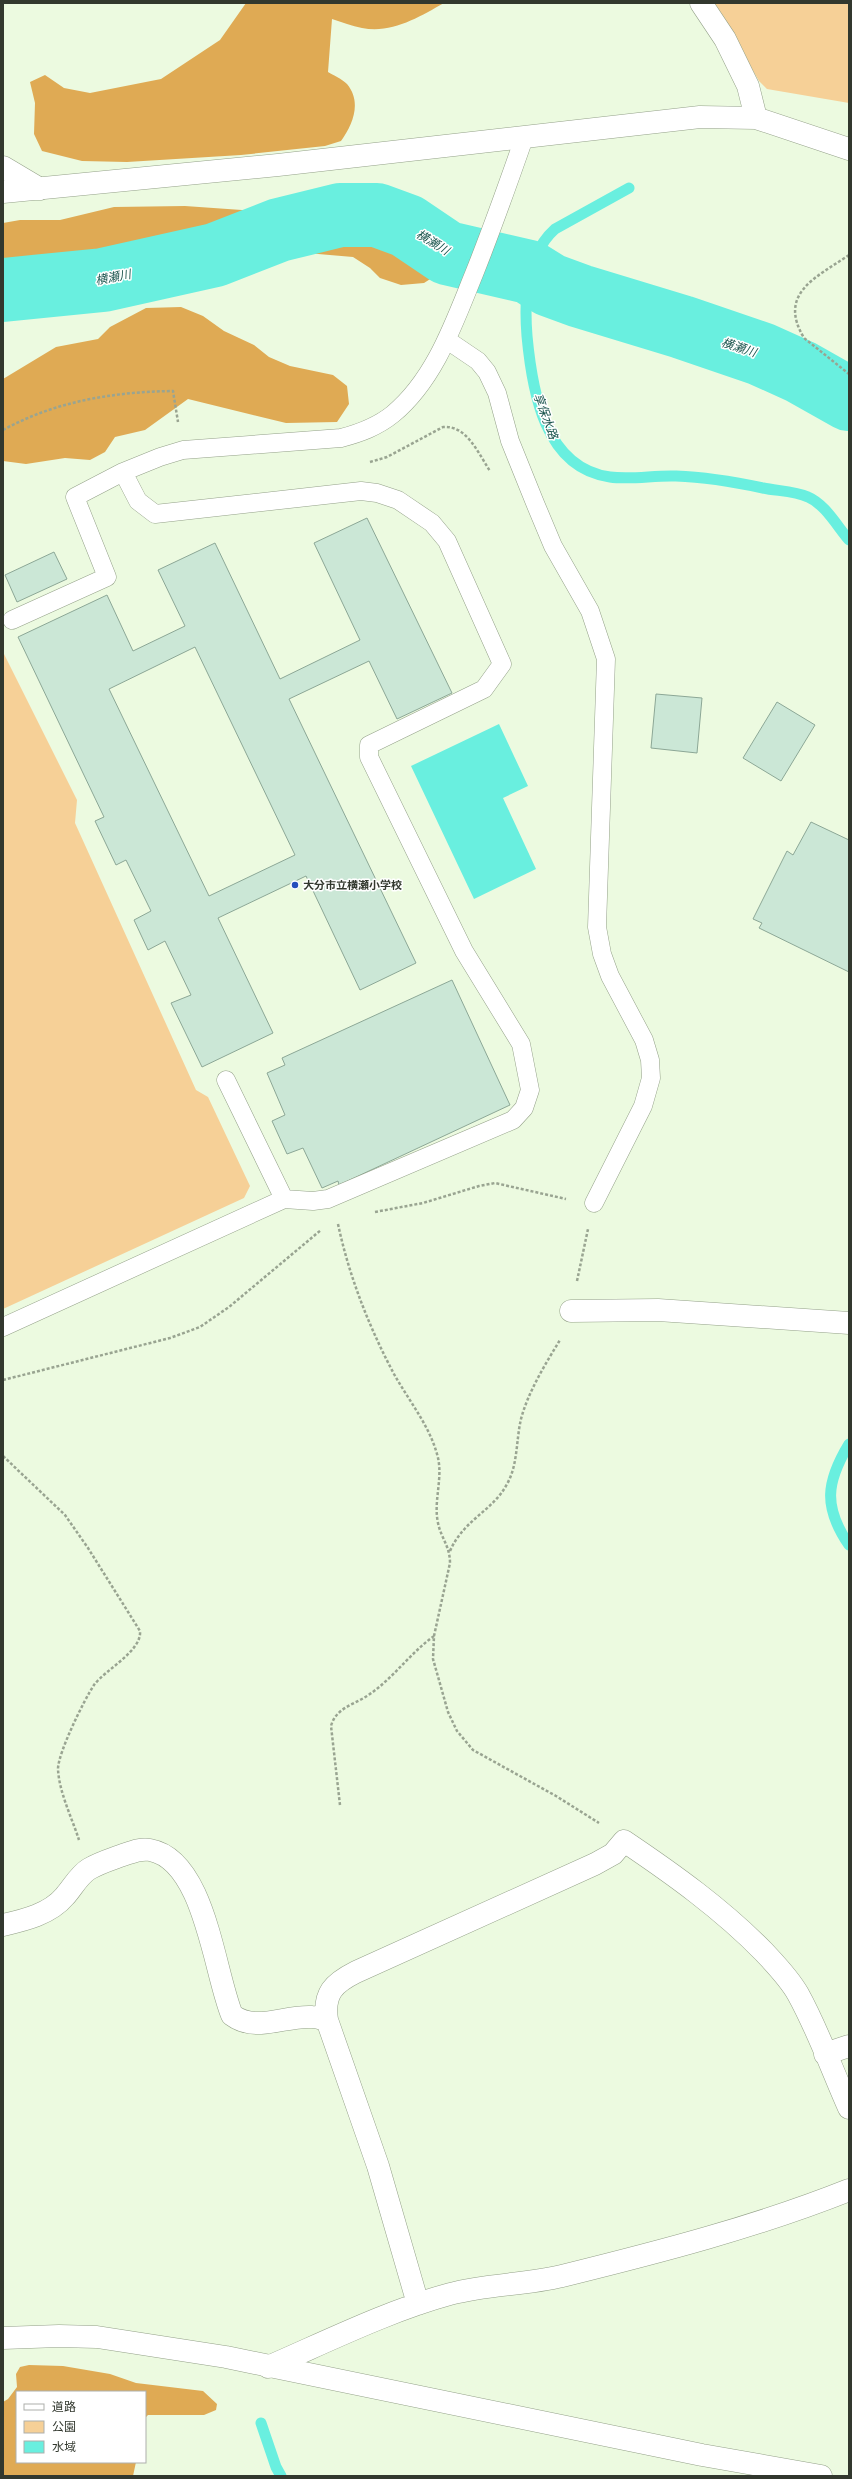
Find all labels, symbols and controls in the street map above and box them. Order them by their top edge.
water label: 横瀬川 [413,225,455,260]
water label: 横瀬川 [94,265,134,289]
water label: 横瀬川 [719,333,761,361]
water label: 享保水路 [530,391,563,442]
place label: 大分市立横瀬小学校 [303,877,402,893]
marker: 大分市立横瀬小学校 [290,880,300,890]
legend [16,2391,146,2463]
text: 道路 [52,2398,76,2415]
text: 公園 [52,2418,76,2435]
text: 水域 [52,2438,76,2455]

